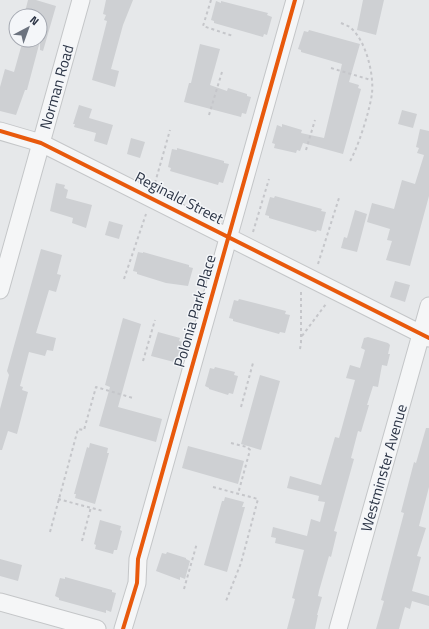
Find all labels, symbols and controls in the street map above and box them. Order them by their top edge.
north arrow [8,8,48,48]
text: N [26,12,43,29]
street label: Norman Road [33,42,80,132]
street label: Reginald Street [131,165,228,230]
street label: Polonia Park Place [167,252,222,370]
street label: Westminster Avenue [354,401,413,534]

